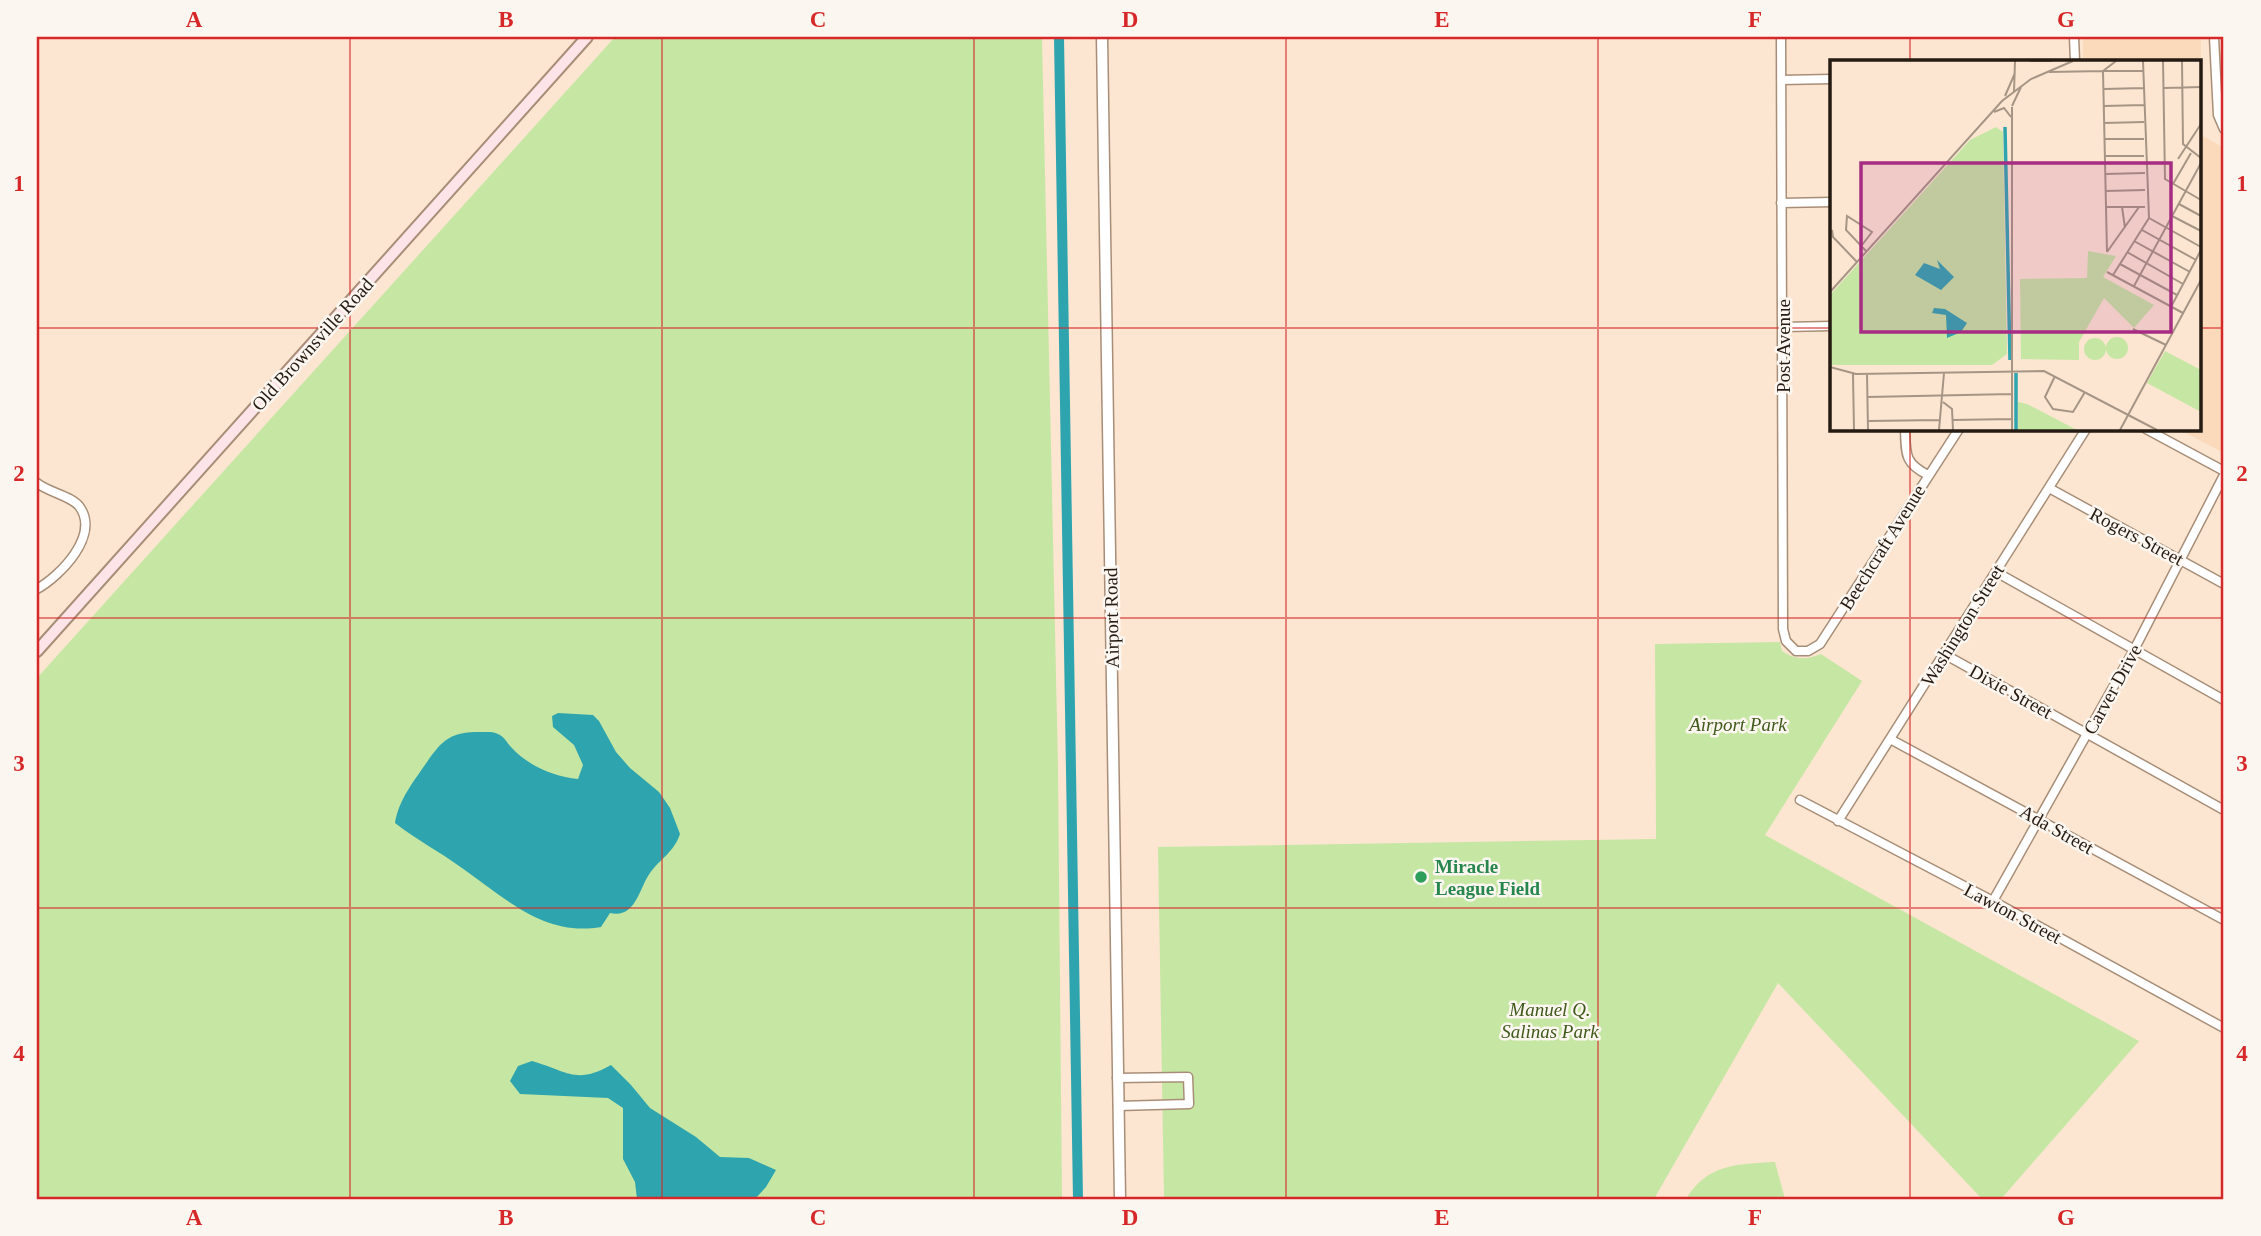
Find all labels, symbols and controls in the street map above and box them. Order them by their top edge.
text: A [186,7,203,32]
text: B [498,7,514,32]
text: C [810,7,826,32]
text: D [1122,7,1138,32]
text: E [1434,7,1450,32]
text: F [1748,7,1762,32]
text: G [2057,7,2075,32]
inset map [1830,60,2202,430]
text: 1 [13,171,25,196]
text: 1 [2236,171,2248,196]
street label: Old Brownsville Road [247,273,378,415]
street label: Post Avenue [1773,299,1794,393]
text: 2 [13,461,25,486]
text: 2 [2236,461,2248,486]
street label: Beechcraft Avenue [1835,481,1929,614]
street label: Rogers Street [2086,503,2188,570]
street label: Washington Street [1917,560,2009,690]
street label: Airport Road [1100,567,1123,669]
street label: Carver Drive [2079,641,2146,738]
street label: Dixie Street [1966,660,2056,723]
park label: Airport Park [1687,714,1787,735]
text: 3 [13,751,25,776]
text: 3 [2236,751,2248,776]
street label: Ada Street [2016,801,2098,859]
place label: Miracle League Field [1435,856,1540,899]
marker: Miracle League Field [1413,869,1429,885]
street label: Lawton Street [1961,879,2066,948]
park label: Manuel Q. Salinas Park [1501,999,1599,1042]
text: 4 [13,1041,25,1066]
text: 4 [2236,1041,2248,1066]
text: A [186,1205,203,1230]
text: B [498,1205,514,1230]
text: C [810,1205,826,1230]
text: D [1122,1205,1138,1230]
text: E [1434,1205,1450,1230]
text: F [1748,1205,1762,1230]
text: G [2057,1205,2075,1230]

